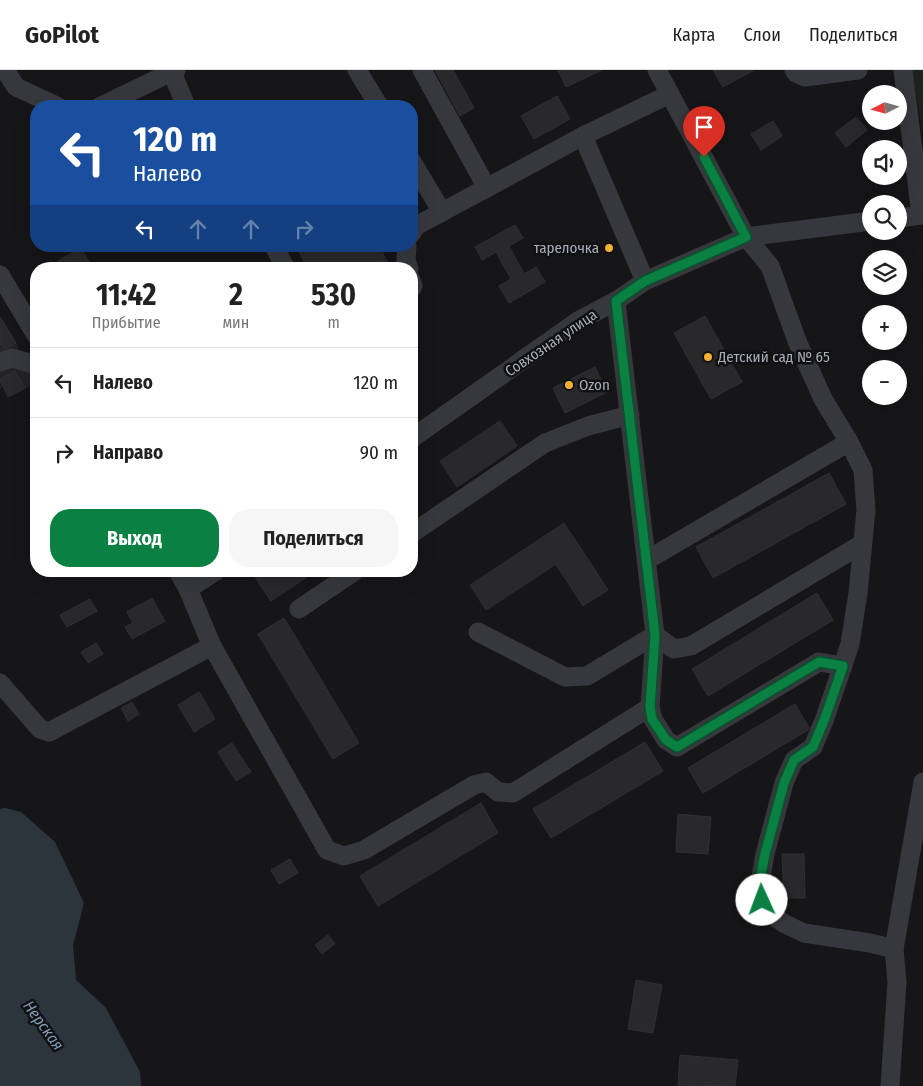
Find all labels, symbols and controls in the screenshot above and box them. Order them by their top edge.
text: GoPilot [25,21,99,49]
text: Карта [672,24,715,46]
text: Слои [743,24,781,46]
text: Поделиться [809,24,898,46]
north arrow [862,85,908,130]
map controls [862,85,907,405]
pin [683,106,725,157]
icon: arrive [690,113,718,141]
text: 120 m [133,118,217,160]
icon: left [50,120,115,185]
button: sound [862,140,907,185]
text: Налево [133,160,202,187]
button: search [862,195,907,240]
icon: left [131,215,159,243]
icon: ahead [184,215,212,243]
icon: ahead [237,215,265,243]
icon: right [290,215,318,243]
place label: тарелочка [534,239,599,257]
marker: тарелочка [603,242,615,254]
button: layers [862,250,907,295]
text: 11:42 [96,277,156,313]
text: 2 [229,277,243,313]
text: 530 [311,277,356,313]
button: + [862,305,907,350]
street label: Совхозная улица [502,306,600,380]
text: Прибытие [92,313,161,332]
text: мин [222,313,249,332]
text: m [327,313,340,332]
place label: Детский сад № 65 [717,348,830,366]
marker: Детский сад № 65 [702,351,714,363]
button: − [862,360,907,405]
icon: left [50,369,78,397]
text: Налево [93,371,153,394]
text: 120 m [353,371,398,394]
place label: Ozon [579,376,610,394]
marker: Ozon [563,379,575,391]
icon: right [50,439,78,467]
text: Направо [93,441,163,464]
text: 90 m [360,441,398,464]
button: Выход [50,509,219,567]
button: Поделиться [229,509,398,567]
position arrow [735,873,787,925]
water label: Нерская [19,997,68,1054]

